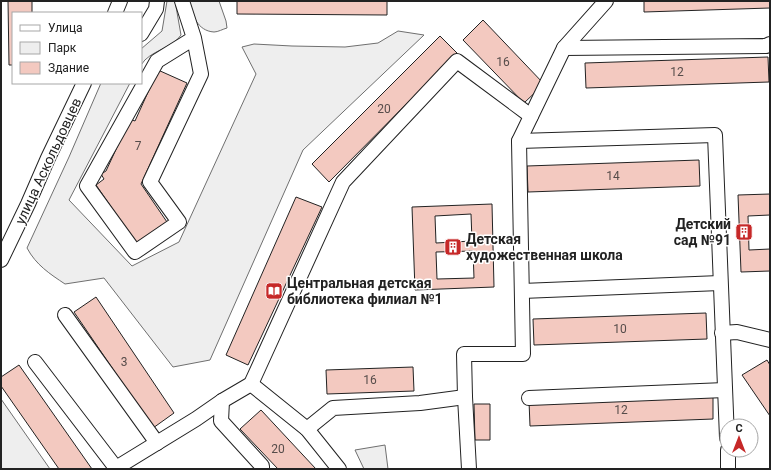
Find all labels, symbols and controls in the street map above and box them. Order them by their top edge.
legend [12,12,142,84]
text: Улица [48,21,83,35]
text: Парк [48,41,77,55]
house number: 16 [496,55,510,69]
text: Здание [48,61,89,75]
house number: 12 [670,65,684,79]
street label: улица Аскольдовцев [12,95,84,227]
house number: 20 [377,102,391,116]
house number: 7 [135,139,142,153]
house number: 14 [606,169,620,183]
place label: Детский сад №91 [674,216,731,248]
building icon: Детский сад №91 [734,222,754,242]
place label: Детская художественная школа [466,231,623,263]
building icon: Детская художественная школа [443,237,463,257]
place label: Центральная детская библиотека филиал №1 [287,275,443,307]
library icon: Центральная детская библиотека филиал №1 [264,281,284,301]
house number: 10 [613,322,627,336]
house number: 3 [121,355,127,369]
house number: 16 [363,373,377,387]
house number: 12 [614,403,628,417]
north arrow [719,418,759,458]
text: С [735,422,743,435]
house number: 20 [271,442,285,456]

